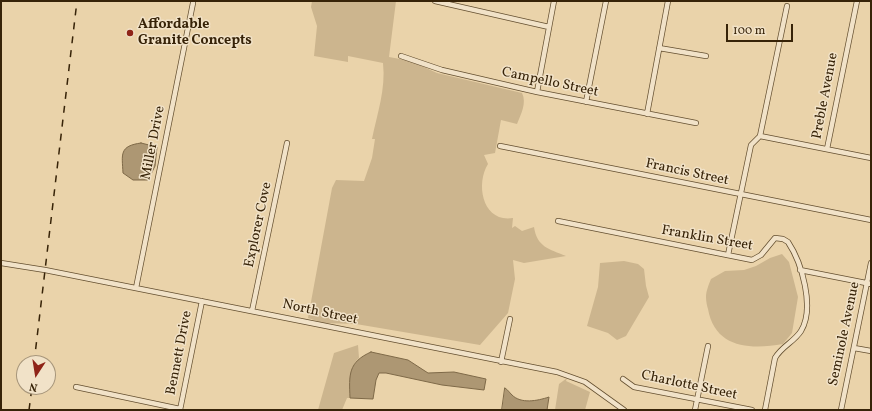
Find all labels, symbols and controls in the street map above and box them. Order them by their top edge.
scale bar [728,16,795,42]
place label: Affordable Granite Concepts [138,17,252,50]
text: 100 m [733,23,765,39]
marker: Affordable Granite Concepts [125,28,135,38]
street label: Preble Avenue [809,51,843,141]
street label: Campello Street [500,65,600,101]
street label: Miller Drive [139,105,169,181]
street label: Francis Street [644,156,730,190]
street label: Explorer Cove [242,181,276,269]
street label: Franklin Street [660,223,754,255]
street label: Seminole Avenue [826,280,864,388]
street label: North Street [281,297,359,329]
street label: Bennett Drive [164,309,196,397]
north arrow [16,355,56,395]
street label: Charlotte Street [640,368,738,404]
text: N [28,378,39,394]

